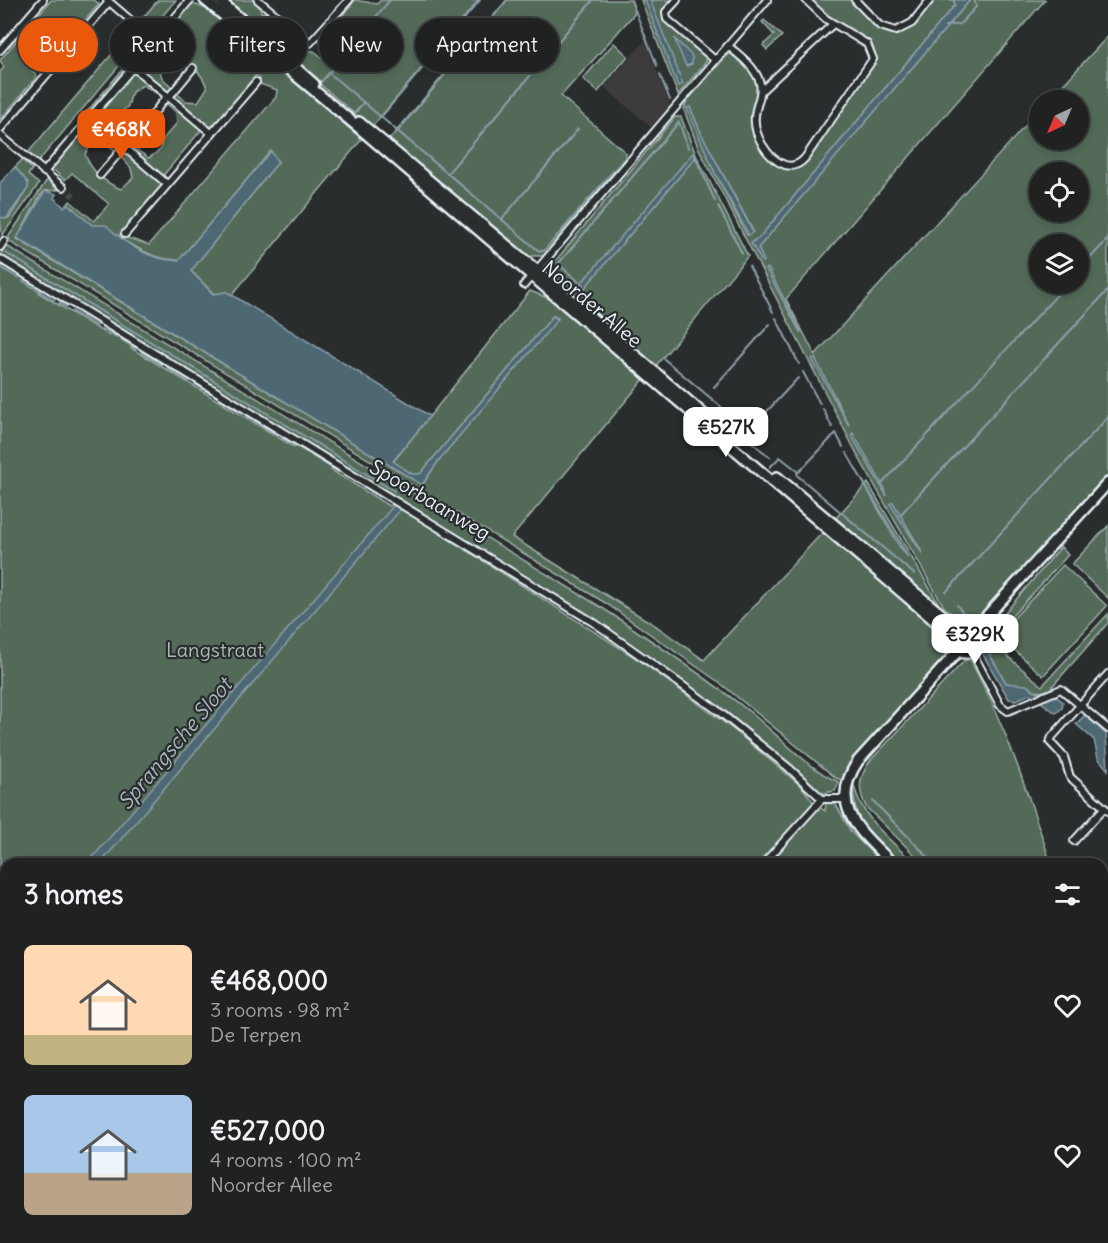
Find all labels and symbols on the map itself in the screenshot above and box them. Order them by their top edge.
north arrow [1029,90,1089,150]
pin: €468K [79,109,163,160]
street label: Noorder Allee [537,255,647,353]
pin: €527K [684,407,768,458]
street label: Spoorbaanweg [366,454,495,545]
pin: €329K [933,614,1017,665]
park label: Langstraat [166,637,264,662]
water label: Sprangsche Sloot [112,670,239,815]

